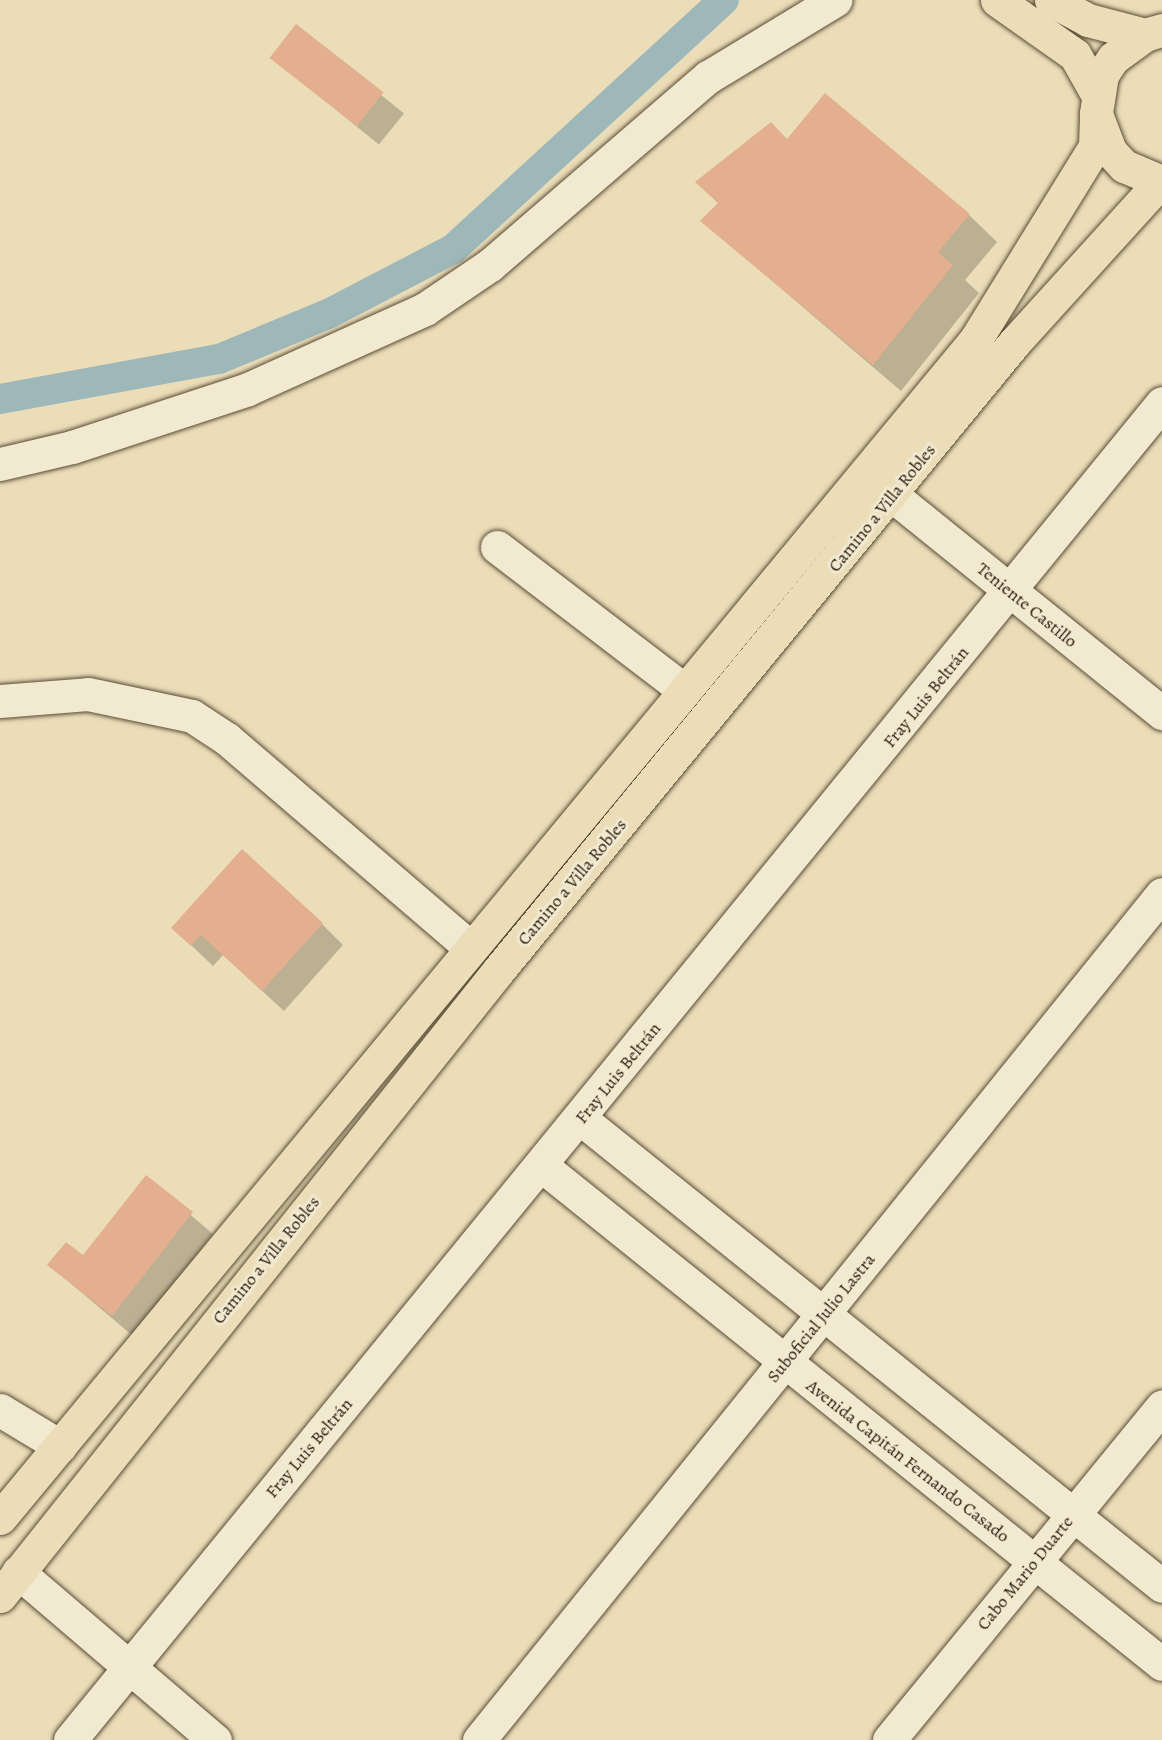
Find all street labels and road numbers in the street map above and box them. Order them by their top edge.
street label: Camino a Villa Robles [824,440,940,576]
street label: Teniente Castillo [972,558,1082,652]
street label: Fray Luis Beltrán [879,642,973,752]
street label: Camino a Villa Robles [513,814,631,950]
street label: Fray Luis Beltrán [571,1018,665,1128]
street label: Camino a Villa Robles [208,1192,324,1328]
street label: Suboficial Julio Lastra [762,1249,880,1387]
street label: Avenida Capitán Fernando Casado [802,1375,1014,1547]
street label: Fray Luis Beltrán [261,1394,357,1502]
street label: Cabo Mario Duarte [972,1511,1078,1635]

